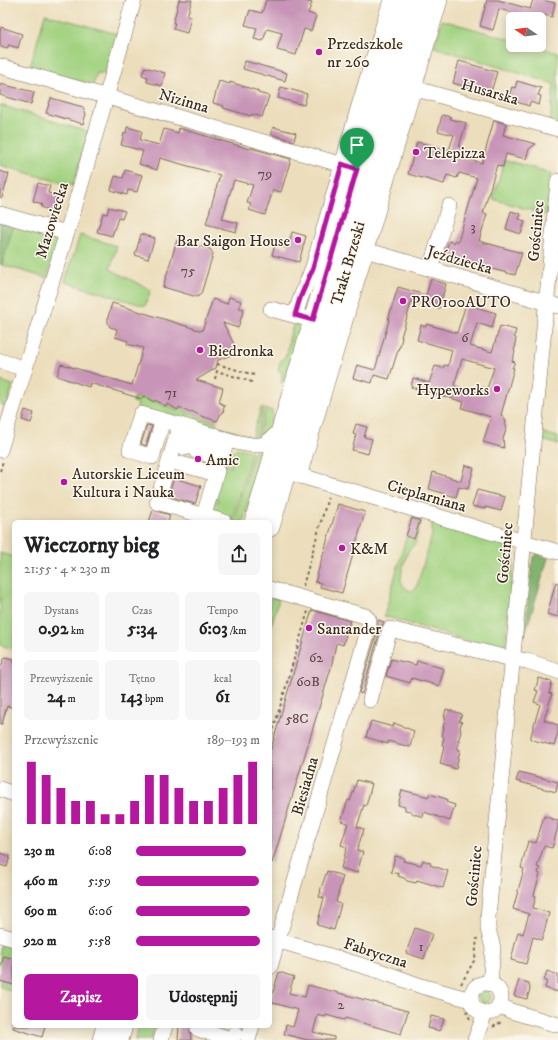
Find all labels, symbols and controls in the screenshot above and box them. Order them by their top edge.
north arrow [506,12,546,52]
map controls [506,12,546,52]
place label: Przedszkole nr 260 [327,34,403,72]
marker: Przedszkole nr 260 [314,47,324,57]
street label: Husarska [459,74,521,110]
street label: Nizinna [156,84,211,118]
pin [340,128,374,169]
icon: arrive [346,134,368,156]
place label: Telepizza [424,143,486,163]
marker: Telepizza [411,147,421,157]
house number: 79 [258,165,272,183]
street label: Mazowiecka [31,180,73,261]
street label: Gościniec [523,200,549,263]
house number: 3 [470,218,476,236]
street label: Trakt Brzeski [326,219,370,308]
place label: Bar Saigon House [176,231,290,251]
marker: Bar Saigon House [293,235,303,245]
street label: Jeździecka [423,241,495,279]
house number: 75 [181,262,195,280]
place label: PRO100AUTO [411,292,511,312]
marker: PRO100AUTO [398,296,408,306]
house number: 6 [461,329,469,347]
place label: Biedronka [208,341,274,361]
marker: Biedronka [195,345,205,355]
place label: Hypeworks [417,380,489,400]
house number: 71 [165,384,177,402]
marker: Hypeworks [492,384,502,394]
place label: Amic [206,450,239,470]
marker: Amic [193,454,203,464]
place label: Autorskie Liceum Kultura i Nauka [72,464,185,502]
street label: Cieplarniana [385,475,469,517]
marker: Autorskie Liceum Kultura i Nauka [59,477,69,487]
street label: Gościniec [492,522,518,585]
text: Wieczorny bieg [24,532,159,559]
button: share [218,533,260,575]
place label: K&M [350,539,388,559]
marker: K&M [337,543,347,553]
text: 21:55 · 4 × 230 m [24,561,110,577]
text: Dystans [44,604,79,618]
text: Czas [132,604,152,618]
text: Tempo [207,604,238,618]
text: 0.92 [38,618,68,640]
text: 5:34 [127,618,157,640]
text: 6:03 [199,618,228,640]
place label: Santander [317,619,381,639]
marker: Santander [304,623,314,633]
text: km [68,624,84,638]
text: /km [228,624,247,638]
house number: 62 [309,649,323,667]
text: Przewyższenie [30,672,93,686]
text: Tętno [129,672,155,686]
text: kcal [214,672,232,686]
house number: 60B [296,673,320,691]
text: 24 [47,686,65,708]
text: 143 [120,686,143,708]
text: 61 [215,686,230,708]
text: m [65,692,76,706]
text: bpm [143,692,164,706]
house number: 58C [285,710,309,728]
text: Przewyższenie [24,732,98,748]
text: 189–193 m [207,732,260,748]
street label: Biesiadna [287,754,323,818]
text: 230 m [24,843,55,859]
text: 6:08 [88,843,112,859]
street label: Gościniec [461,845,487,908]
text: 460 m [24,873,58,889]
text: 5:59 [88,873,111,889]
text: 690 m [24,903,57,919]
text: 6:06 [88,903,112,919]
text: 920 m [24,933,56,949]
text: 5:58 [88,933,111,949]
street label: Fabryczna [341,933,410,973]
house number: 1 [418,938,424,956]
button: Zapisz [24,974,138,1020]
button: Udostępnij [146,974,260,1020]
house number: 2 [338,996,345,1014]

